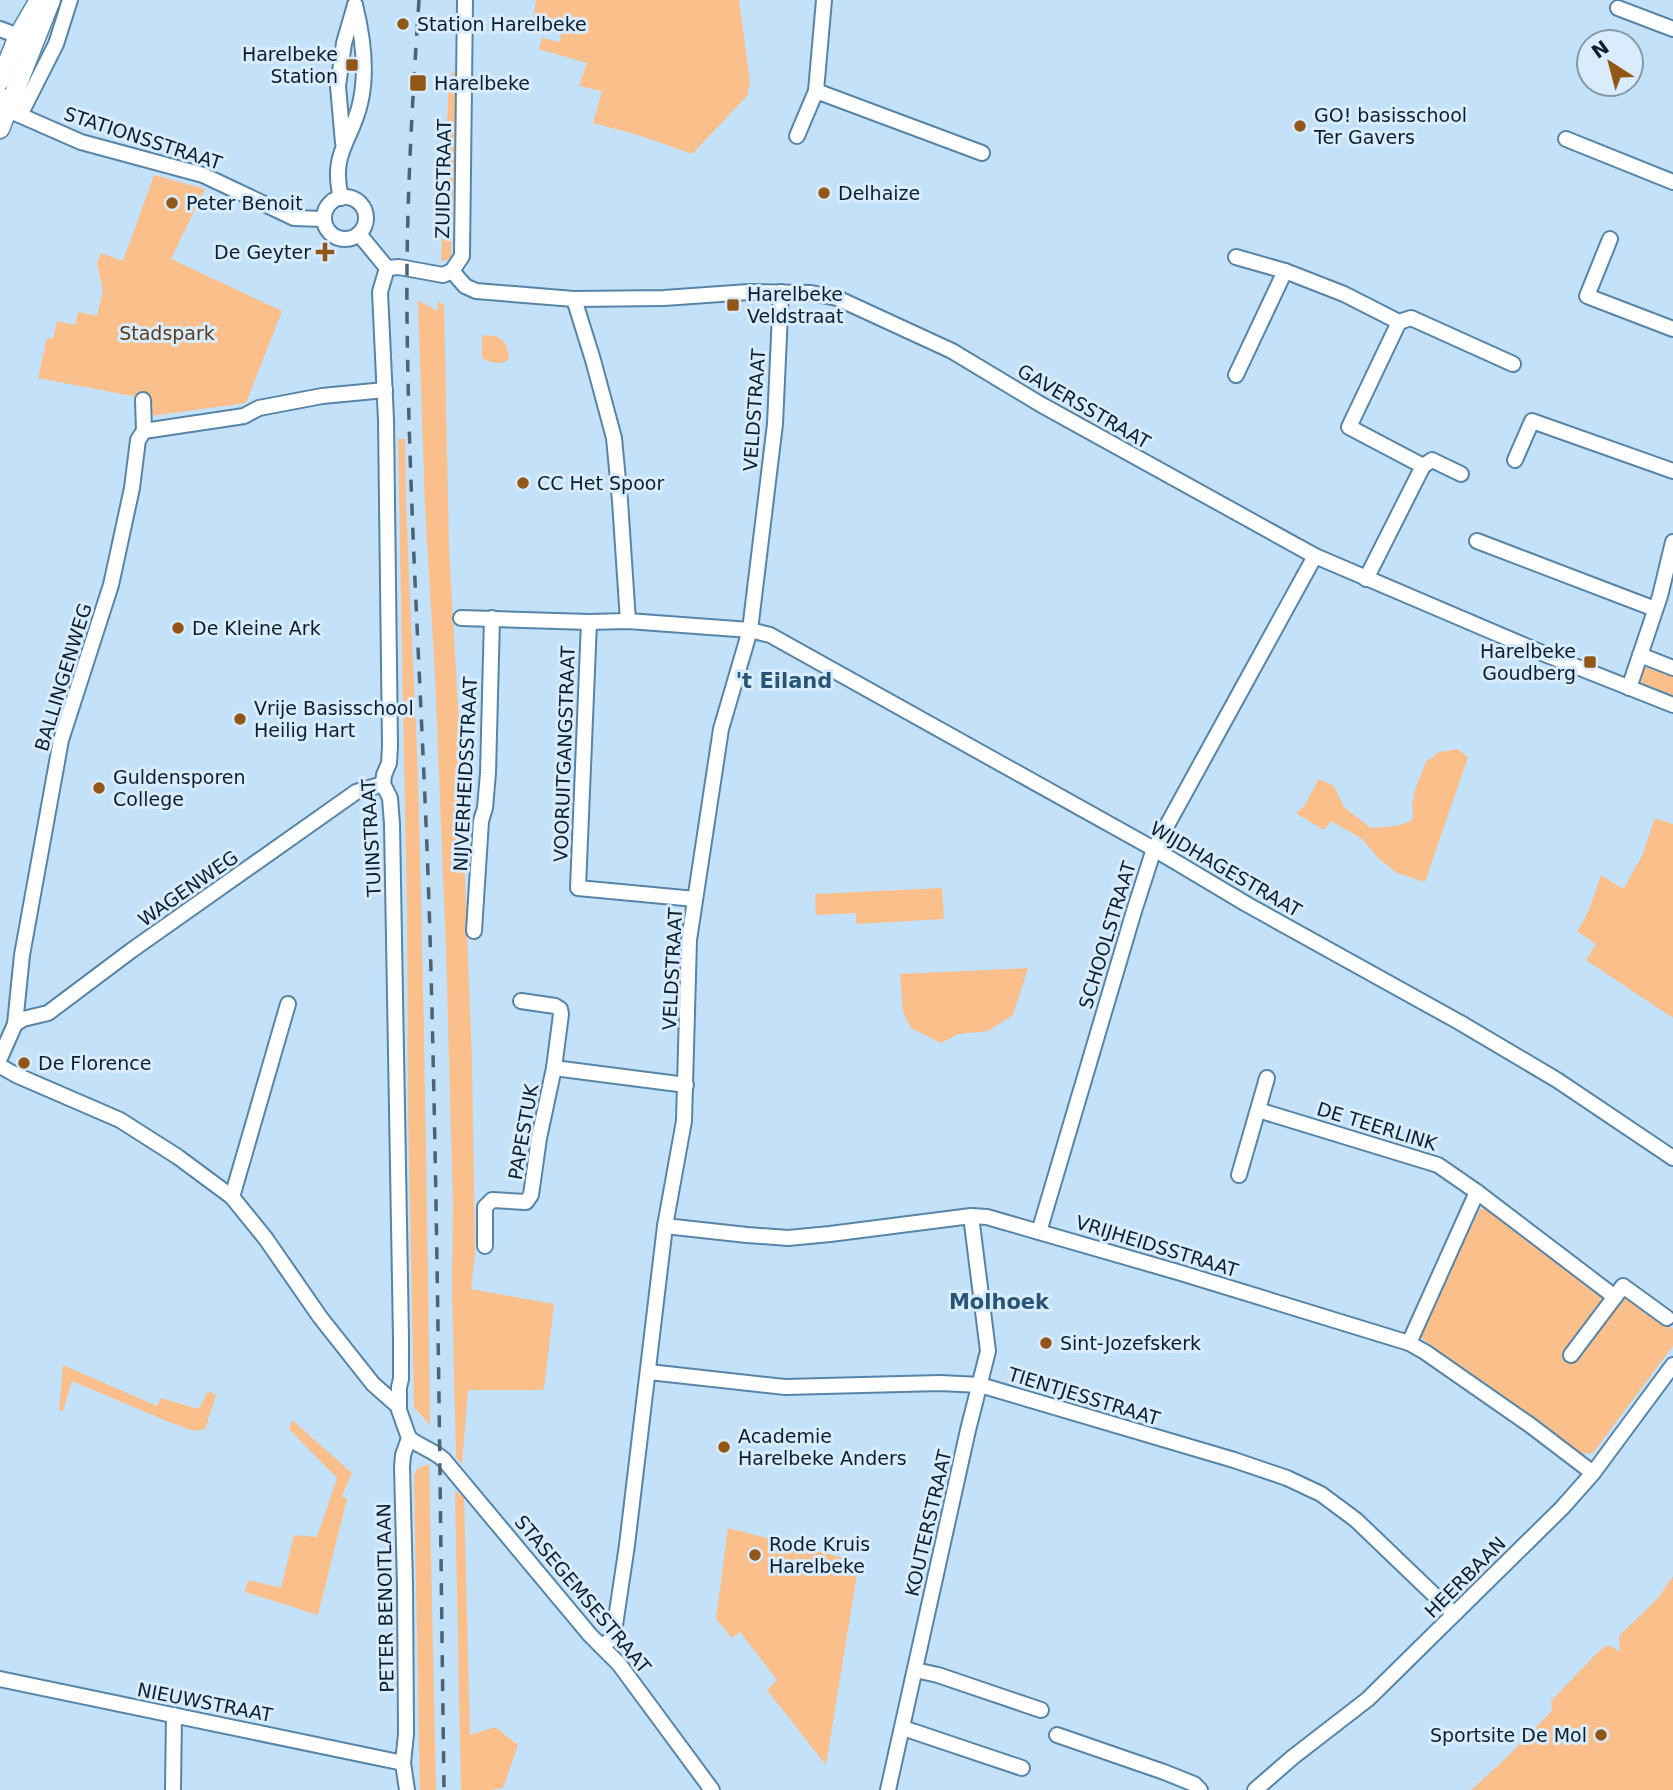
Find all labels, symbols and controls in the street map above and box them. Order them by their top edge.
place label: Station Harelbeke [417,13,587,35]
marker: Station Harelbeke [395,16,411,32]
north arrow [1575,28,1645,98]
text: N [1587,36,1613,63]
place label: Harelbeke Station [242,43,338,87]
marker: Harelbeke Station [344,57,360,73]
place label: Harelbeke [434,72,530,94]
marker: Harelbeke [408,73,428,93]
street label: STATIONSSTRAAT [61,102,225,174]
place label: GO! basisschool Ter Gavers [1313,104,1467,148]
street label: ZUIDSTRAAT [431,118,455,239]
marker: GO! basisschool Ter Gavers [1292,118,1308,134]
place label: Delhaize [838,182,920,204]
marker: Delhaize [816,185,832,201]
place label: Peter Benoit [186,192,303,214]
marker: Peter Benoit [164,195,180,211]
place label: De Geyter [214,241,311,263]
marker: De Geyter [317,244,333,260]
place label: Harelbeke Veldstraat [747,283,843,327]
marker: Harelbeke Veldstraat [725,297,741,313]
park label: Stadspark [119,322,215,344]
street label: VELDSTRAAT [739,348,769,472]
street label: GAVERSSTRAAT [1014,359,1155,453]
place label: CC Het Spoor [537,472,664,494]
marker: CC Het Spoor [515,475,531,491]
street label: BALLINGENWEG [30,600,96,754]
place label: De Kleine Ark [192,617,321,639]
marker: De Kleine Ark [170,620,186,636]
place label: Harelbeke Goudberg [1480,640,1576,684]
street label: VOORUITGANGSTRAAT [549,645,579,862]
marker: Harelbeke Goudberg [1582,654,1598,670]
district label: 't Eiland [736,669,832,693]
street label: NIJVERHEIDSSTRAAT [449,676,481,872]
place label: Vrije Basisschool Heilig Hart [254,697,414,741]
marker: Vrije Basisschool Heilig Hart [232,711,248,727]
place label: Guldensporen College [113,766,246,810]
street label: TUINSTRAAT [357,778,385,899]
marker: Guldensporen College [91,780,107,796]
street label: WIJDHAGESTRAAT [1146,817,1306,921]
street label: WAGENWEG [134,845,242,931]
street label: SCHOOLSTRAAT [1074,858,1140,1011]
street label: VELDSTRAAT [658,907,686,1031]
place label: De Florence [38,1052,151,1074]
marker: De Florence [16,1055,32,1071]
street label: PAPESTUK [504,1082,542,1182]
street label: DE TEERLINK [1314,1097,1440,1155]
street label: VRIJHEIDSSTRAAT [1073,1211,1241,1281]
district label: Molhoek [949,1290,1050,1314]
place label: Sint-Jozefskerk [1060,1332,1201,1354]
marker: Sint-Jozefskerk [1038,1335,1054,1351]
street label: TIENTJESSTRAAT [1005,1362,1163,1430]
place label: Academie Harelbeke Anders [738,1425,907,1469]
marker: Academie Harelbeke Anders [716,1439,732,1455]
street label: KOUTERSTRAAT [900,1447,956,1598]
street label: PETER BENOITLAAN [372,1503,398,1693]
street label: STASEGEMSESTRAAT [511,1511,656,1678]
street label: HEERBAAN [1420,1532,1510,1622]
place label: Rode Kruis Harelbeke [769,1533,870,1577]
marker: Rode Kruis Harelbeke [747,1547,763,1563]
street label: NIEUWSTRAAT [136,1678,275,1726]
place label: Sportsite De Mol [1430,1724,1587,1746]
marker: Sportsite De Mol [1593,1727,1609,1743]

